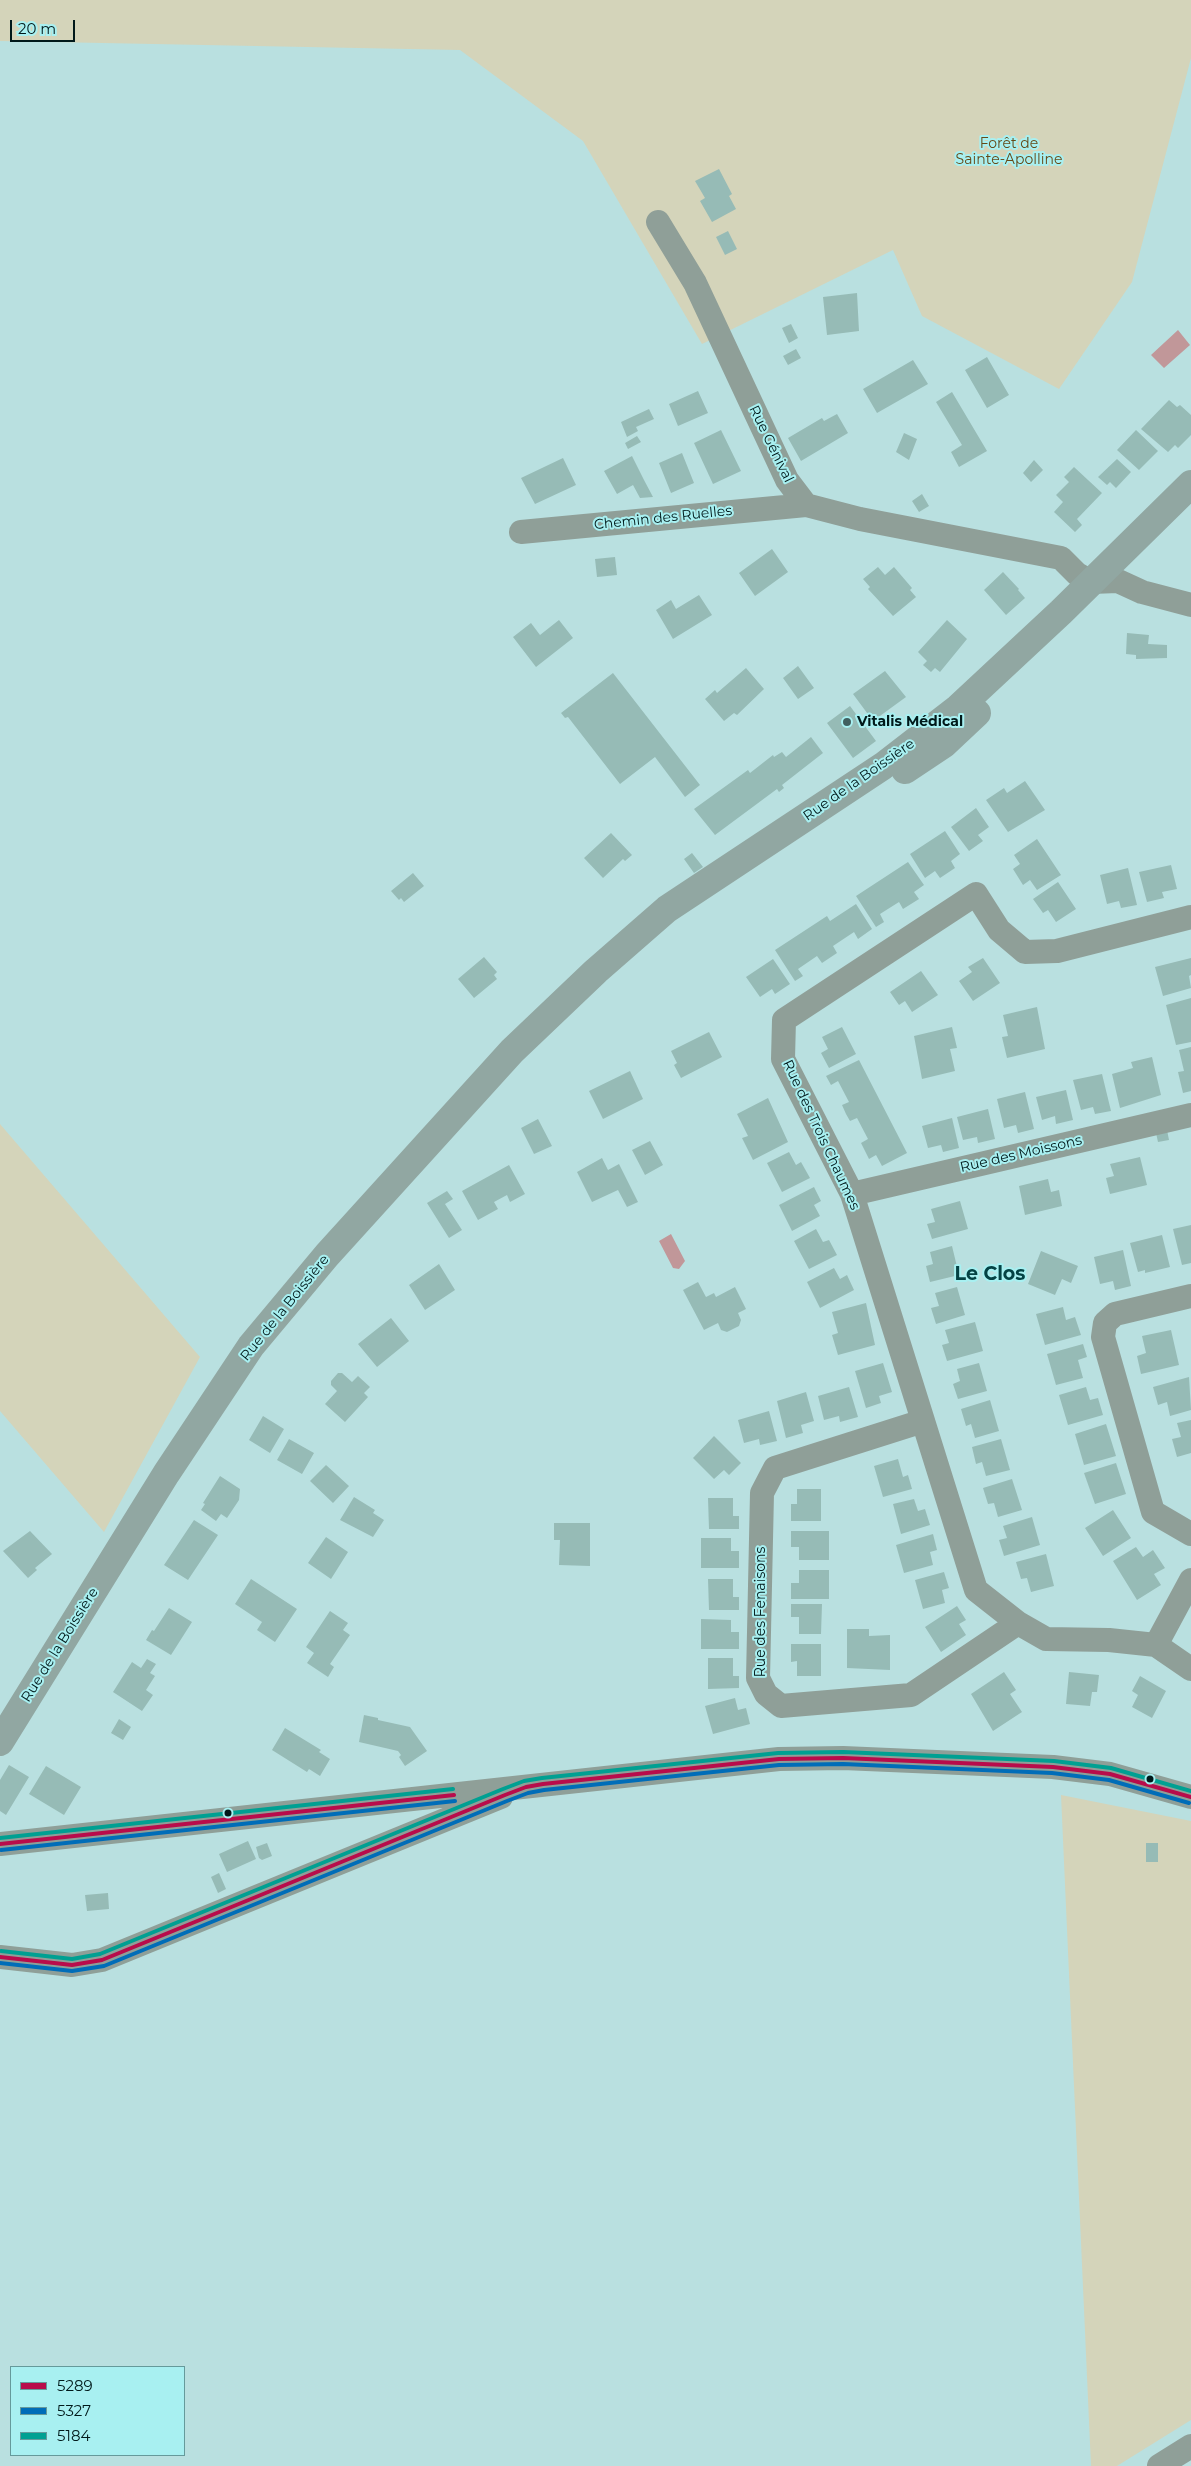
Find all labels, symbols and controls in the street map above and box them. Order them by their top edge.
scale bar [12,10,78,42]
text: 20 m [18,19,56,38]
park label: Forêt de Sainte-Apolline [956,136,1062,168]
street label: Rue Génival [745,403,797,485]
street label: Chemin des Ruelles [593,502,733,534]
place label: Vitalis Médical [857,714,963,730]
marker: Vitalis Médical [841,716,853,728]
street label: Rue de la Boissière [800,735,918,825]
street label: Rue des Trois Chaumes [779,1057,863,1213]
street label: Rue des Moissons [958,1132,1084,1176]
street label: Rue de la Boissière [237,1251,333,1365]
district label: Le Clos [955,1263,1025,1285]
street label: Rue des Fenaisons [753,1547,769,1677]
street label: Rue de la Boissière [18,1585,102,1705]
unlabelled marker [1145,1774,1155,1784]
unlabelled marker [223,1808,233,1818]
legend [10,2366,185,2456]
text: 5289 [57,2376,93,2395]
text: 5327 [57,2401,91,2420]
text: 5184 [57,2426,90,2445]

